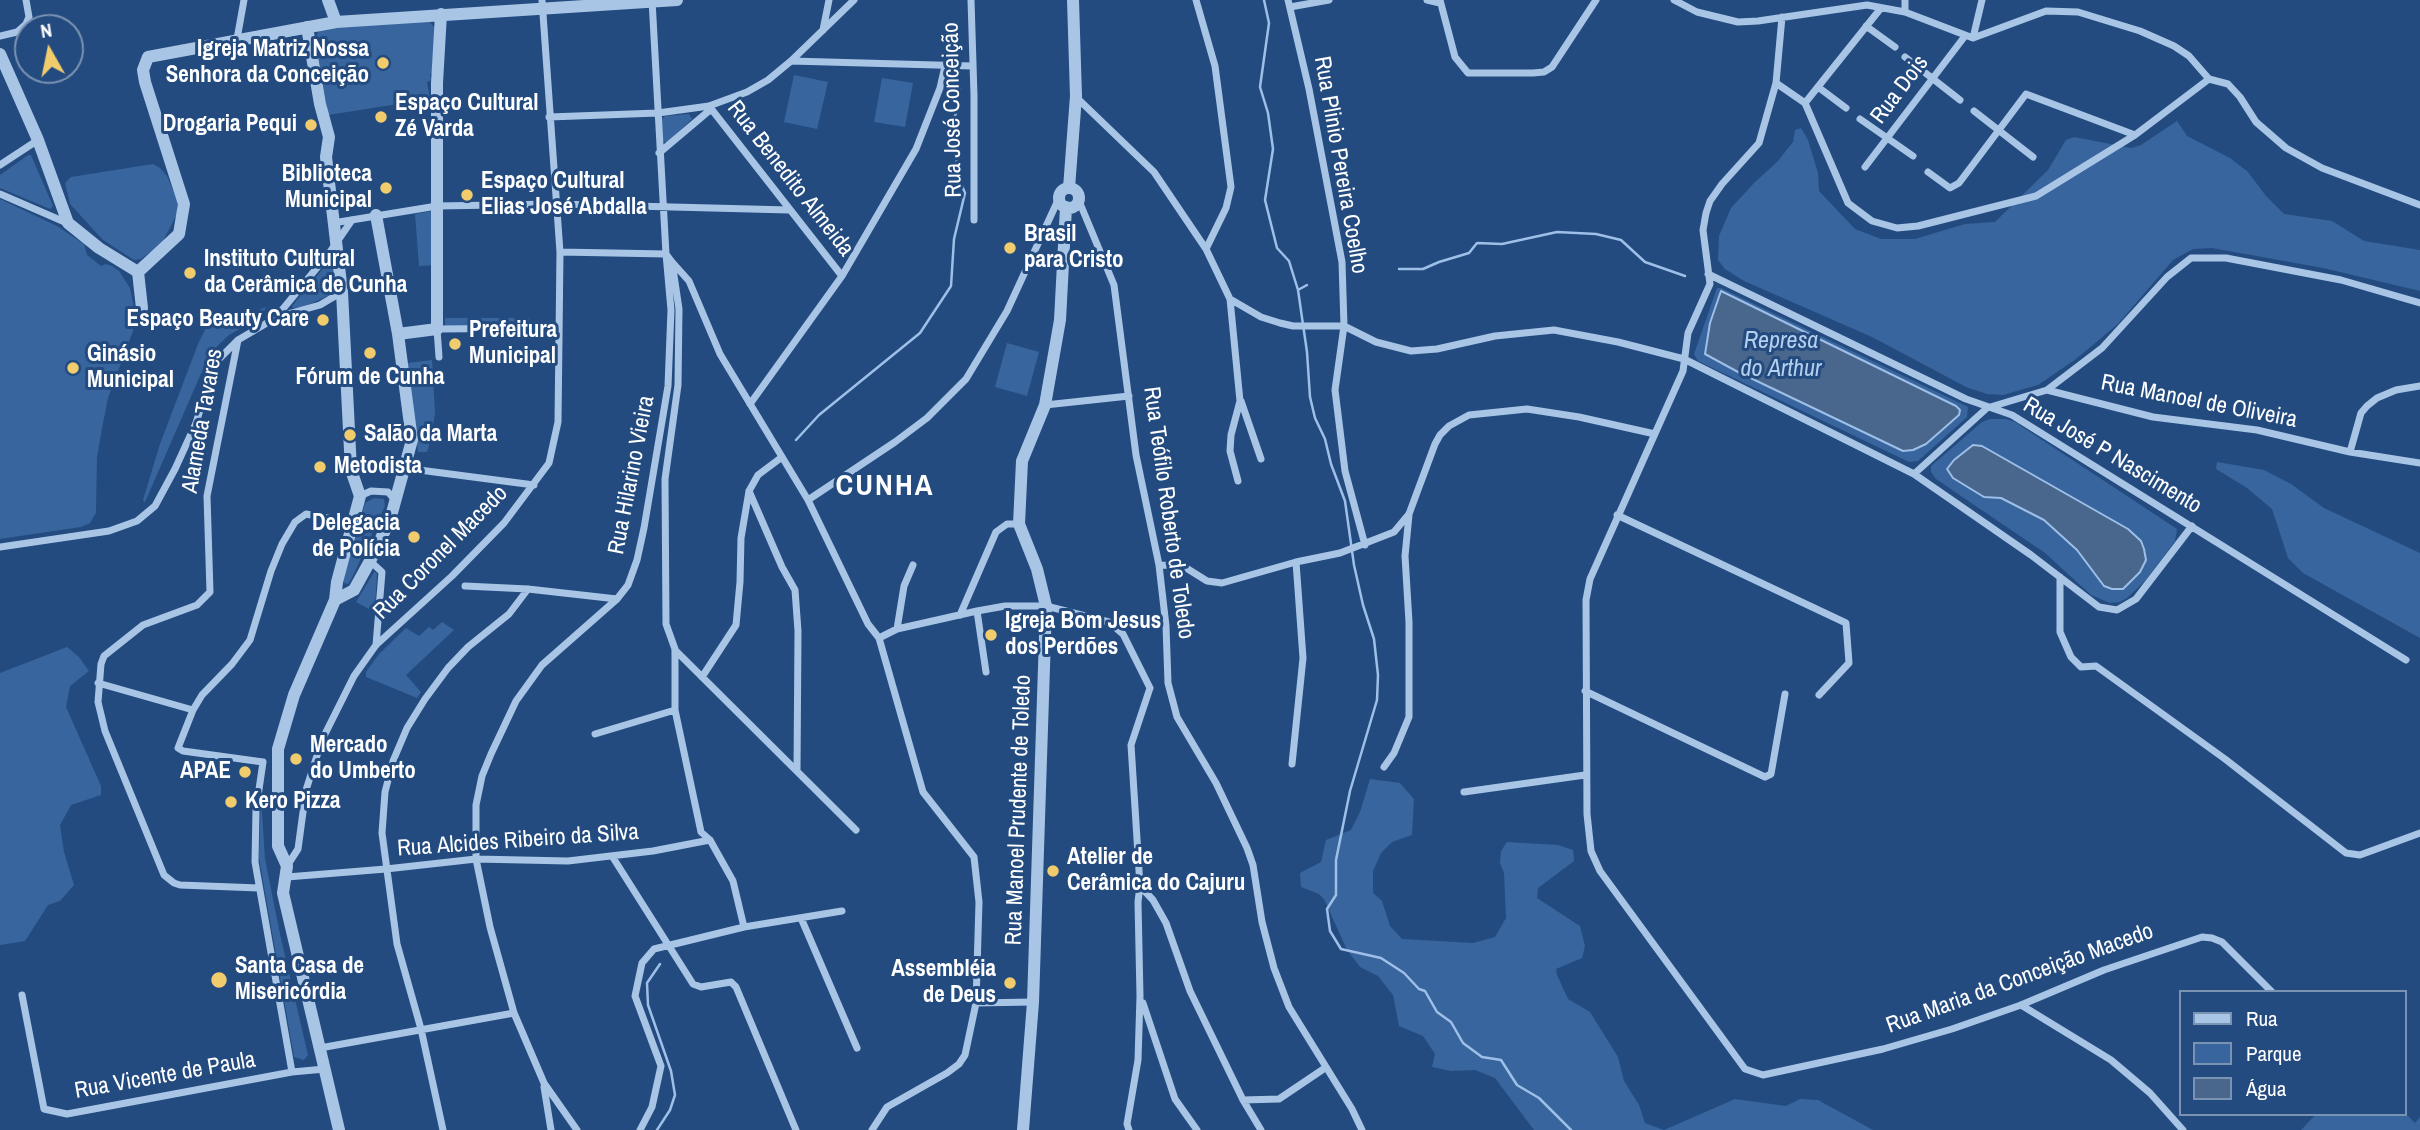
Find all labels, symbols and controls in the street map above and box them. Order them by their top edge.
north arrow [14,14,84,84]
text: N [38,17,54,44]
street label: Rua José Conceição [938,22,968,198]
place label: Igreja Matriz Nossa Senhora da Conceição [166,36,369,90]
street label: Rua Dois [1865,50,1935,130]
street label: Rua Plinio Pereira Coelho [1307,54,1373,276]
marker: Igreja Matriz Nossa Senhora da Conceição [375,55,391,71]
place label: Espaço Cultural Zé Varda [395,90,539,144]
street label: Rua Benedito Almeida [721,96,859,262]
marker: Espaço Cultural Zé Varda [373,109,389,125]
place label: Drogaria Pequi [163,111,297,139]
marker: Drogaria Pequi [303,117,319,133]
place label: Biblioteca Municipal [282,161,372,215]
place label: Espaço Cultural Elias José Abdalla [481,168,647,222]
marker: Biblioteca Municipal [378,180,394,196]
marker: Espaço Cultural Elias José Abdalla [459,187,475,203]
place label: Brasil para Cristo [1024,221,1124,275]
marker: Brasil para Cristo [1002,240,1018,256]
place label: Instituto Cultural da Cerâmica de Cunha [204,246,407,300]
marker: Instituto Cultural da Cerâmica de Cunha [182,265,198,281]
place label: Espaço Beauty Care [127,306,309,334]
marker: Espaço Beauty Care [315,312,331,328]
place label: Prefeitura Municipal [469,317,557,371]
water label: Represa do Arthur [1741,328,1821,384]
marker: Prefeitura Municipal [447,336,463,352]
place label: Ginásio Municipal [87,341,174,395]
marker: Fórum de Cunha [362,345,378,361]
street label: Alameda Tavares [177,347,229,495]
marker: Ginásio Municipal [65,360,81,376]
place label: Fórum de Cunha [296,364,444,392]
street label: Rua Manoel de Oliveira [2099,369,2299,435]
street label: Rua Teófilo Roberto de Toledo [1137,385,1199,641]
street label: Rua José P Nascimento [2018,392,2206,520]
street label: Rua Hilarino Vieira [603,393,661,557]
place label: Salão da Marta [364,421,497,449]
marker: Salão da Marta [342,427,358,443]
place label: Metodista [334,453,422,481]
marker: Metodista [312,459,328,475]
district label: CUNHA [836,469,934,505]
street label: Rua Coronel Macedo [368,480,514,626]
place label: Delegacia de Polícia [312,510,400,564]
marker: Delegacia de Polícia [406,529,422,545]
place label: Igreja Bom Jesus dos Perdões [1005,608,1161,662]
marker: Igreja Bom Jesus dos Perdões [983,627,999,643]
street label: Rua Manoel Prudente de Toledo [1000,674,1038,946]
place label: Mercado do Umberto [310,732,416,786]
marker: Mercado do Umberto [288,751,304,767]
place label: APAE [180,758,231,786]
marker: APAE [237,764,253,780]
place label: Kero Pizza [245,788,340,816]
marker: Kero Pizza [223,794,239,810]
street label: Rua Alcides Ribeiro da Silva [396,819,640,863]
place label: Atelier de Cerâmica do Cajuru [1067,844,1245,898]
marker: Atelier de Cerâmica do Cajuru [1045,863,1061,879]
street label: Rua Maria da Conceição Macedo [1883,918,2157,1040]
place label: Santa Casa de Misericórdia [235,953,364,1007]
place label: Assembléia de Deus [891,956,996,1010]
marker: Santa Casa de Misericórdia [209,970,229,990]
marker: Assembléia de Deus [1002,975,1018,991]
legend [2178,990,2406,1116]
text: Rua [2246,1004,2278,1033]
text: Parque [2246,1039,2302,1068]
street label: Rua Vicente de Paula [72,1047,258,1105]
text: Água [2246,1074,2286,1103]

